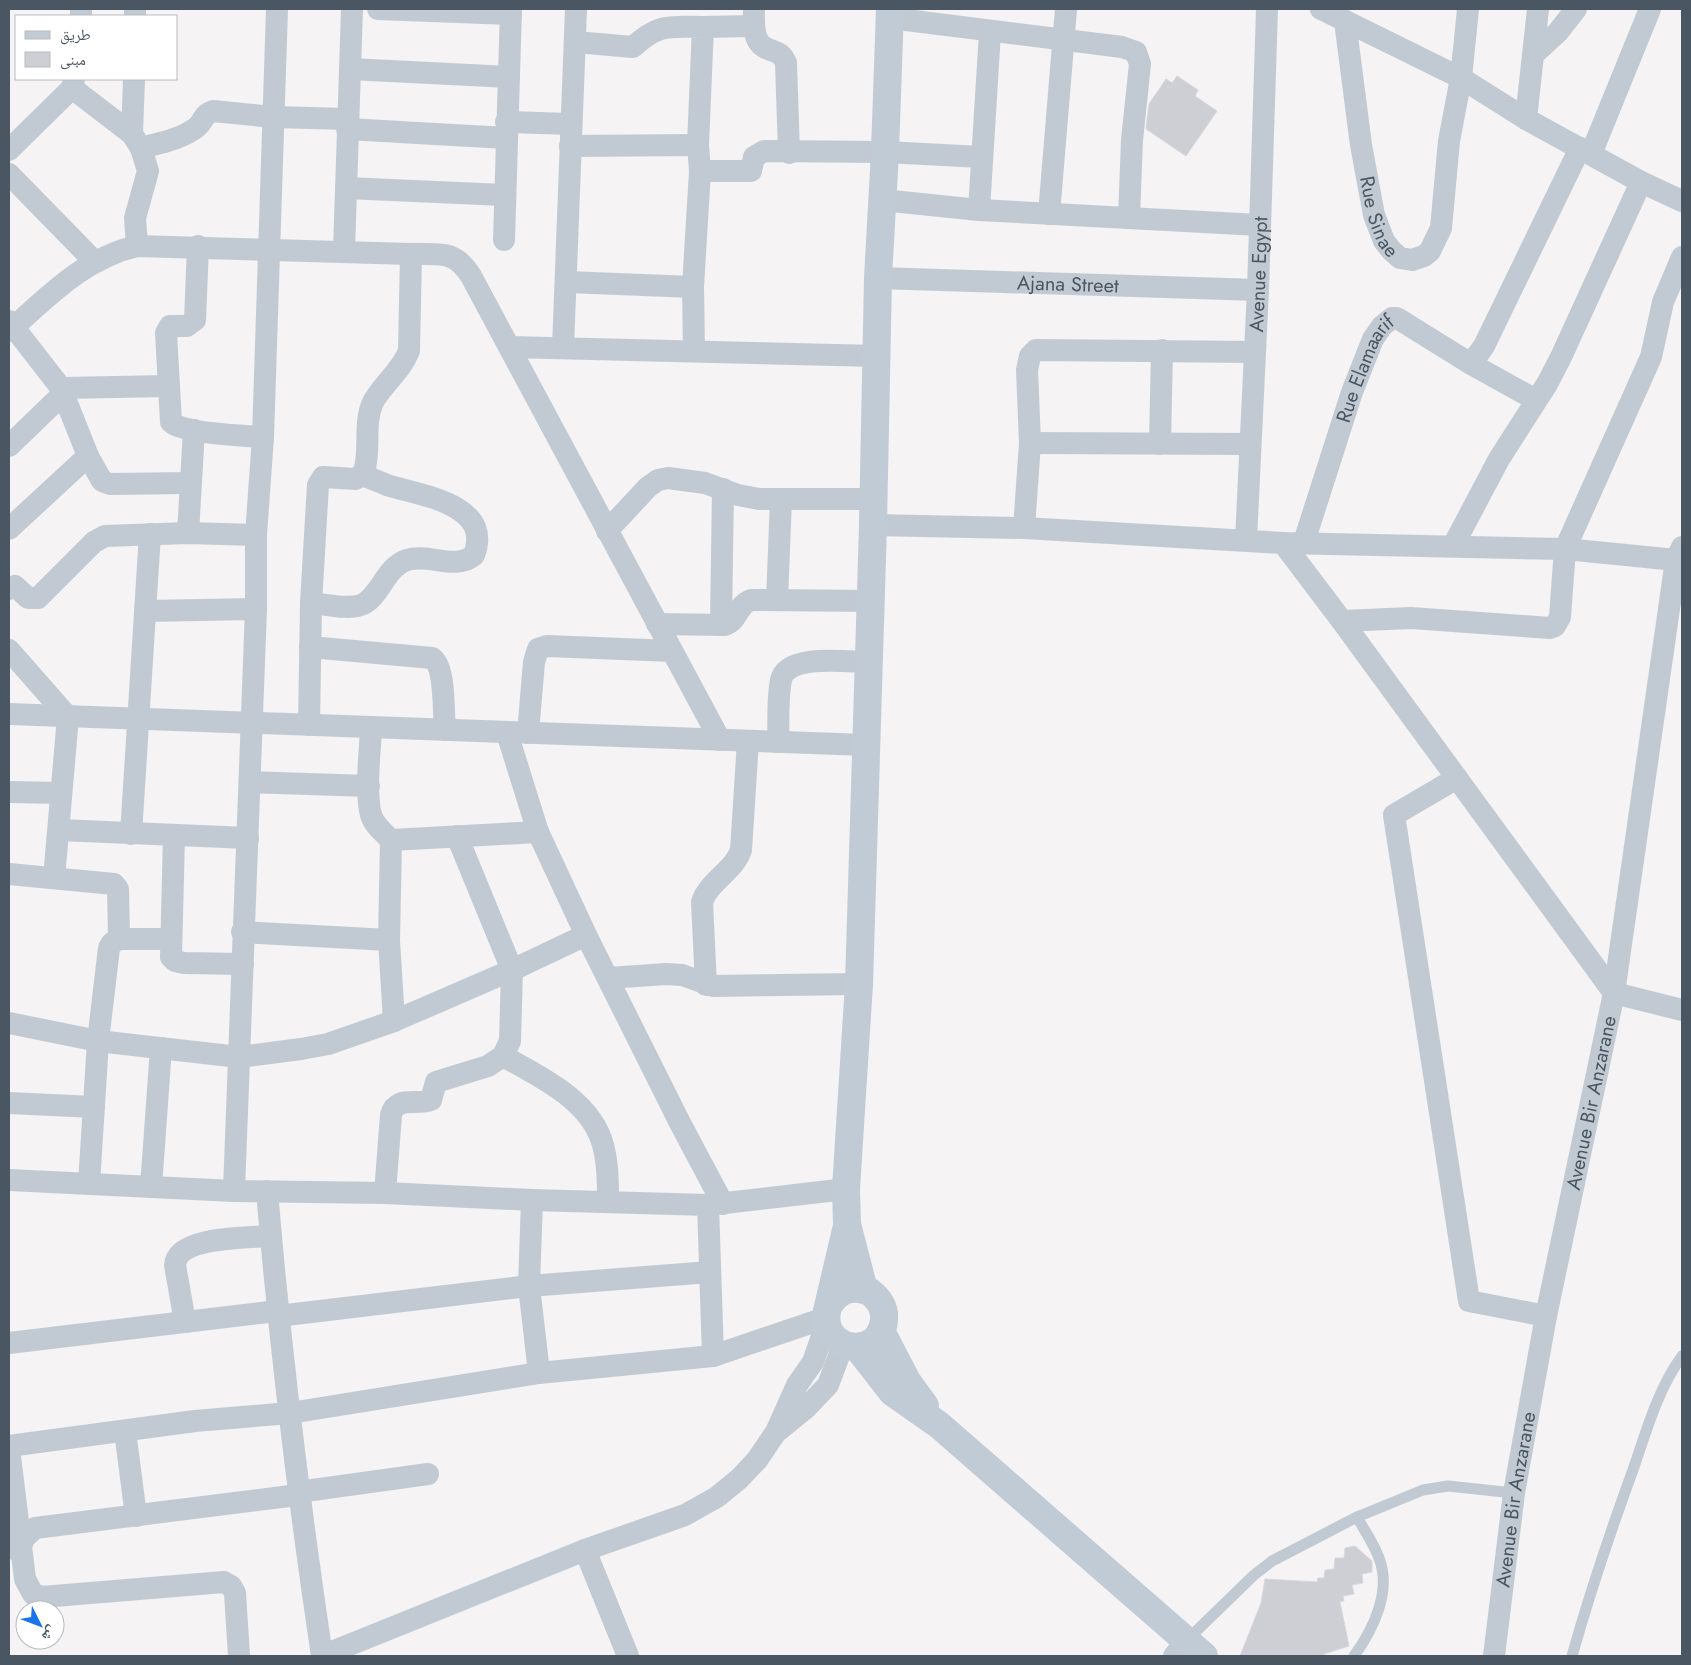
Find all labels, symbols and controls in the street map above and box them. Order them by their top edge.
legend [15,15,178,80]
text: طريق [60,24,91,46]
text: مبنى [60,49,86,71]
street label: Rue Sinae [1352,174,1406,264]
street label: Avenue Egypt [1242,216,1275,333]
street label: Ajana Street [1017,268,1119,301]
street label: Rue Elamaarif [1329,307,1401,427]
street label: Avenue Bir Anzarane [1559,1013,1624,1193]
street label: Avenue Bir Anzarane [1489,1409,1543,1589]
north arrow [15,1600,65,1650]
text: ش [37,1621,62,1646]

